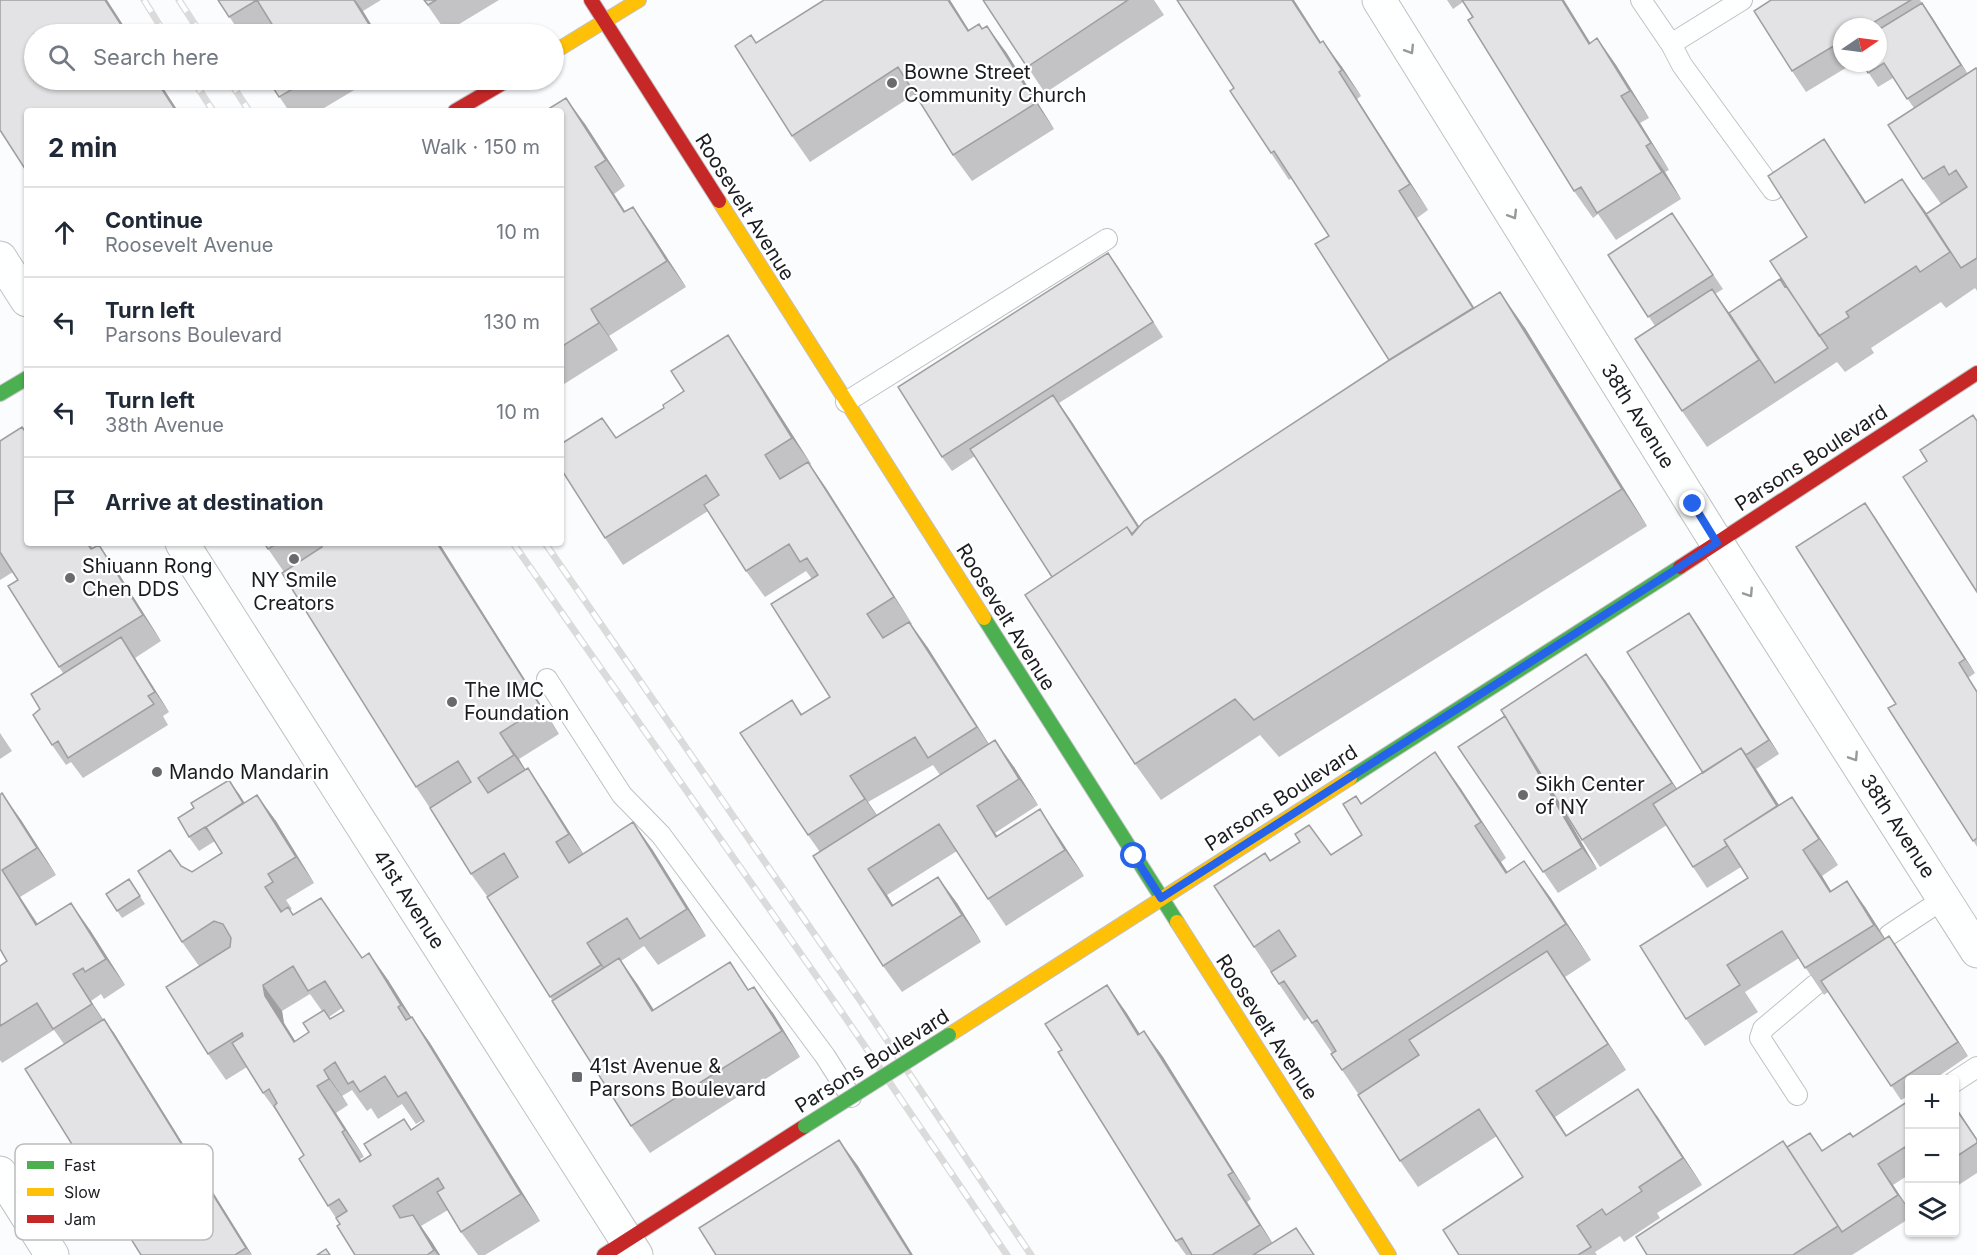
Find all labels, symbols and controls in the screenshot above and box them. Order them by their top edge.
north arrow [1833,18,1887,72]
search box [24,24,564,90]
icon: search [45,41,78,74]
text: Search here [93,44,219,70]
one-way arrow [1402,44,1414,54]
place label: Bowne Street Community Church [904,60,1087,107]
marker: Bowne Street Community Church [885,76,899,90]
street label: Roosevelt Avenue [690,129,800,285]
text: 2 min [48,132,118,163]
text: Walk · 150 m [421,135,540,159]
text: Continue [105,207,203,233]
one-way arrow [1505,209,1517,219]
icon: ahead [48,216,81,249]
text: 10 m [496,220,540,244]
text: Roosevelt Avenue [105,233,273,257]
text: Turn left [105,297,195,323]
icon: left [48,306,81,339]
text: 130 m [484,310,540,334]
text: Parsons Boulevard [105,323,282,347]
street label: 38th Avenue [1596,359,1680,473]
text: Turn left [105,387,195,413]
icon: left [48,396,81,429]
text: 10 m [496,400,540,424]
street label: Parsons Boulevard [1730,400,1892,516]
text: 38th Avenue [105,413,224,437]
icon: arrive [48,486,81,519]
text: Arrive at destination [105,489,324,515]
route end [1679,490,1705,516]
street label: Roosevelt Avenue [951,539,1061,695]
marker: NY Smile Creators [287,552,301,566]
place label: Shiuann Rong Chen DDS [82,554,212,601]
place label: NY Smile Creators [251,568,337,615]
marker: Shiuann Rong Chen DDS [63,571,77,585]
one-way arrow [1741,586,1752,597]
place label: The IMC Foundation [464,678,569,725]
marker: The IMC Foundation [445,695,459,709]
street label: Parsons Boulevard [1200,740,1362,856]
one-way arrow [1847,750,1858,761]
place label: Mando Mandarin [169,760,329,784]
marker: Mando Mandarin [150,765,164,779]
street label: 38th Avenue [1856,770,1940,882]
place label: Sikh Center of NY [1535,772,1645,819]
marker: Sikh Center of NY [1516,788,1530,802]
route start [1120,842,1146,868]
street label: 41st Avenue [368,845,450,953]
street label: Roosevelt Avenue [1211,950,1323,1104]
street label: Parsons Boulevard [791,1004,953,1118]
place label: 41st Avenue & Parsons Boulevard [589,1054,766,1101]
marker: 41st Avenue & Parsons Boulevard [570,1070,584,1084]
map controls [1905,1075,1959,1237]
button: + [1905,1075,1959,1129]
button: − [1905,1129,1959,1183]
legend [15,1144,213,1240]
text: Fast [64,1155,96,1175]
text: Slow [64,1182,101,1202]
button: layers [1905,1183,1959,1237]
text: Jam [64,1209,96,1229]

